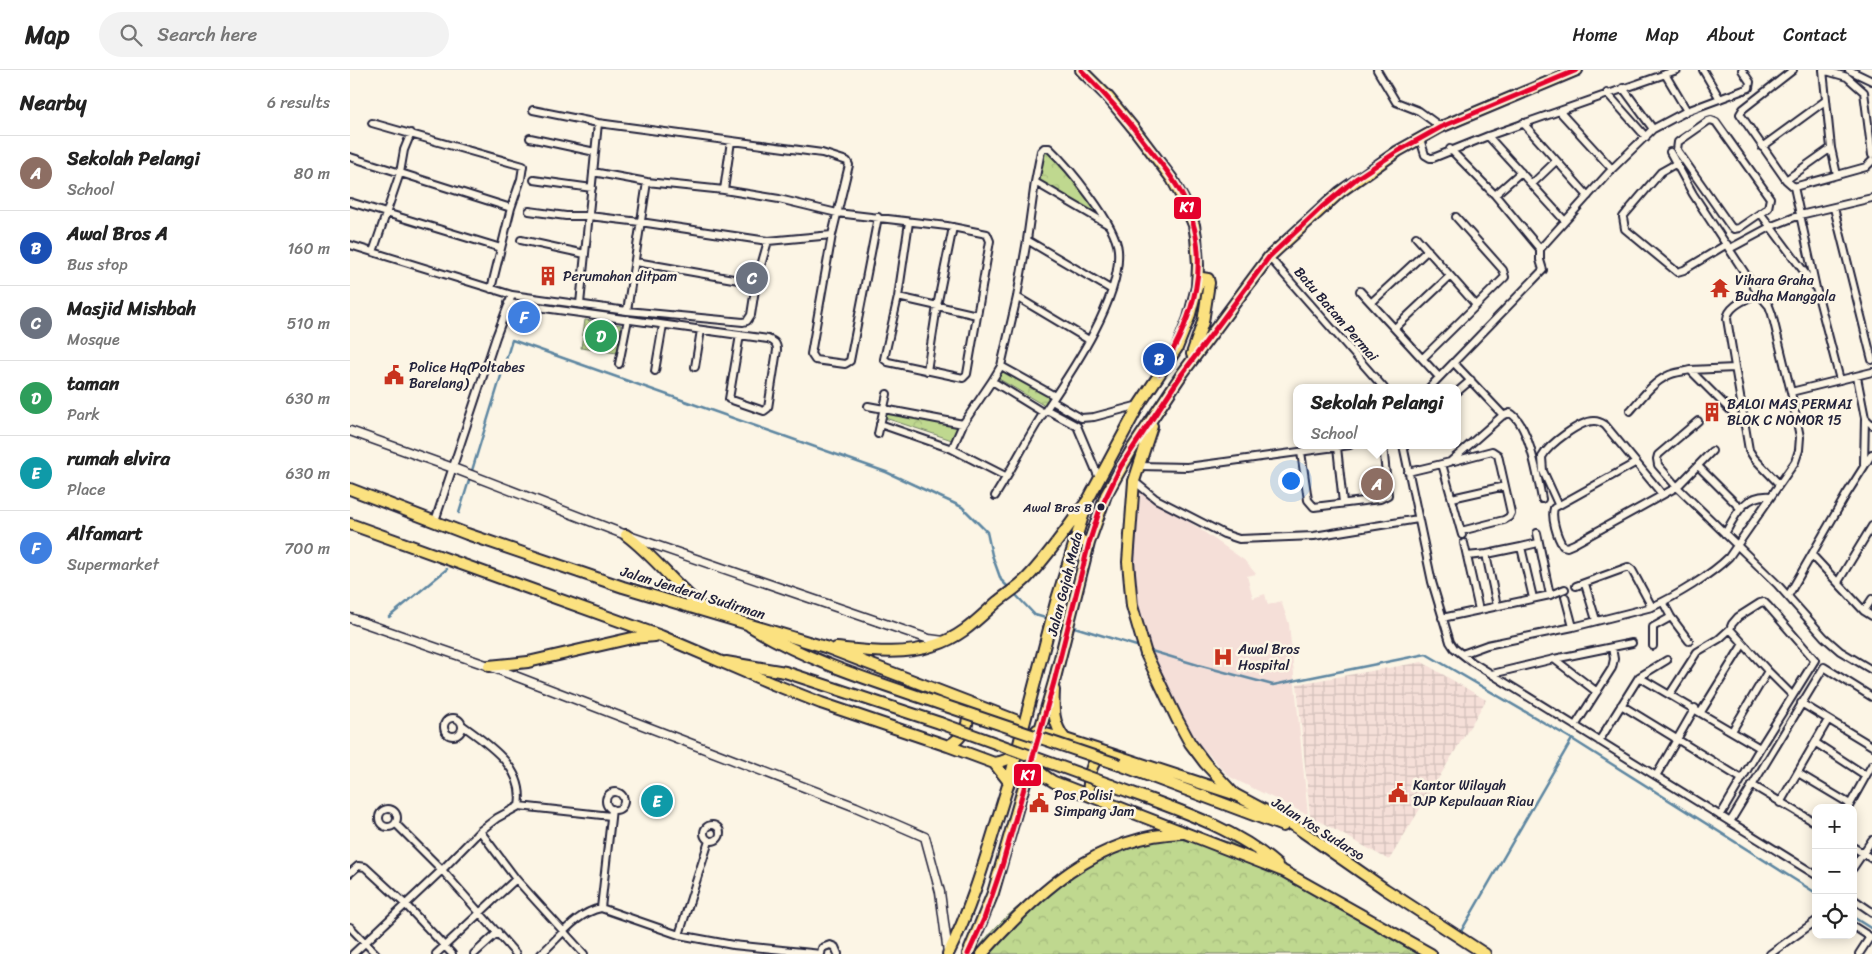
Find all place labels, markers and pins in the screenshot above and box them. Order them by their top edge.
pin: C [736,259,768,297]
place label: Perumahan ditpam [563,264,678,289]
building icon: Perumahan ditpam [537,265,559,287]
place label: Vihara Graha Budha Manggala [1735,268,1836,309]
temple icon: Vihara Graha Budha Manggala [1709,277,1731,299]
pin: F [508,298,540,336]
pin: D [585,317,617,355]
pin: B [1143,340,1175,378]
place label: Police Hq(Poltabes Barelang) [409,355,525,396]
public building icon: Police Hq(Poltabes Barelang) [383,364,405,386]
place label: BALOI MAS PERMAI BLOK C NOMOR 15 [1727,392,1853,433]
building icon: BALOI MAS PERMAI BLOK C NOMOR 15 [1701,401,1723,423]
pin: A [1361,465,1393,503]
place label: Awal Bros B [1022,496,1092,519]
marker: Awal Bros B [1096,502,1106,512]
place label: Awal Bros Hospital [1237,637,1300,678]
hospital icon: Awal Bros Hospital [1212,646,1234,668]
place label: Kantor Wilayah DJP Kepulauan Riau [1413,773,1534,814]
pin: E [641,782,673,820]
public building icon: Kantor Wilayah DJP Kepulauan Riau [1387,782,1409,804]
place label: Pos Polisi Simpang Jam [1054,783,1135,824]
public building icon: Pos Polisi Simpang Jam [1028,792,1050,814]

